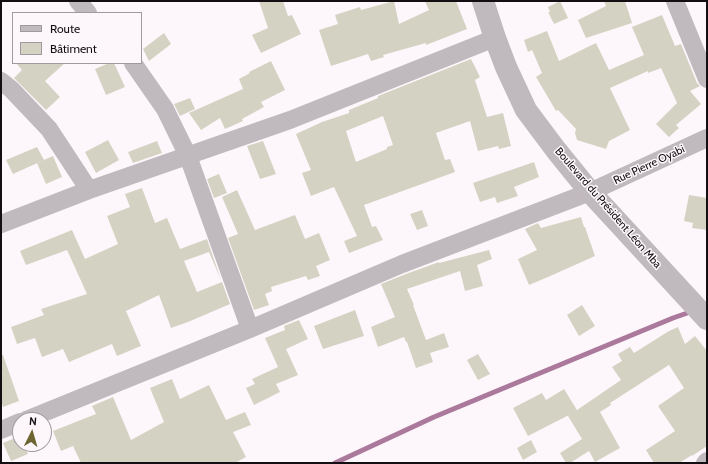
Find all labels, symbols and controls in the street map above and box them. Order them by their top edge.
legend [12,12,142,64]
text: Route [50,21,80,36]
text: Bâtiment [50,41,97,56]
street label: Rue Pierre Oyabi [611,143,687,187]
street label: Boulevard du Président Léon Mba [552,145,664,271]
north arrow [12,412,52,452]
text: N [28,414,37,428]

